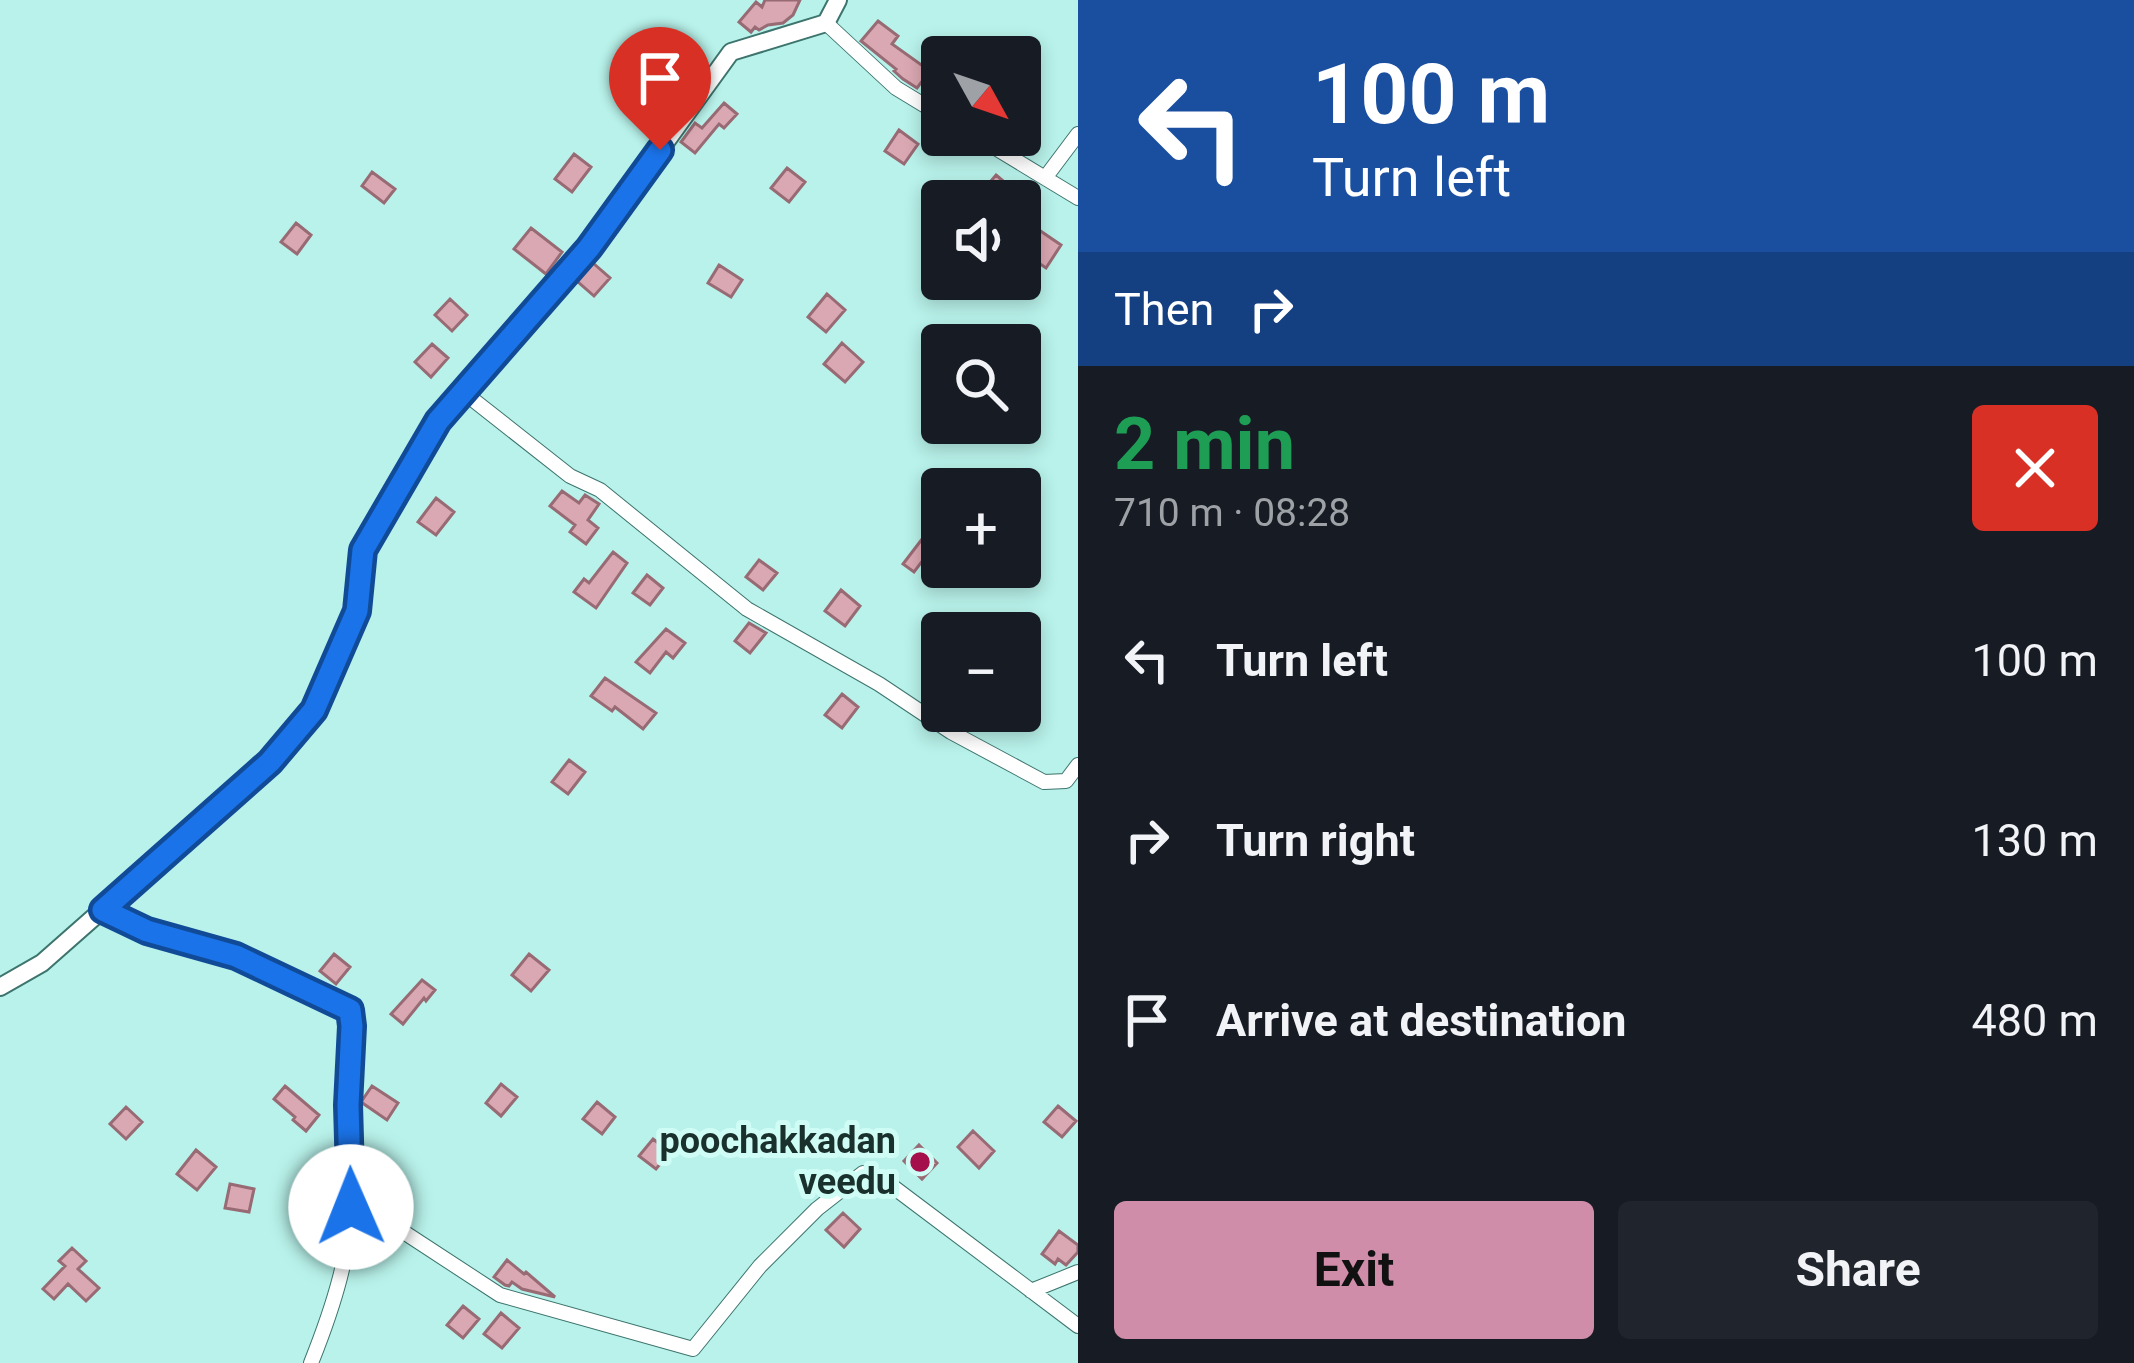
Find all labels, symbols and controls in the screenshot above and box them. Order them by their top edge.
pin [609,27,711,150]
north arrow [921,36,1041,156]
map controls [921,36,1041,732]
icon: arrive [627,45,693,111]
text: 100 m [1312,45,1550,144]
icon: left [1114,48,1270,204]
text: Turn left [1312,146,1511,209]
button: sound [921,180,1041,300]
icon: right [1238,276,1304,342]
text: Then [1114,283,1214,336]
button: search [921,324,1041,444]
text: 2 min [1114,402,1295,487]
button: close [1972,405,2098,531]
button: + [921,468,1041,588]
text: 710 m · 08:28 [1114,490,1350,536]
button: − [921,612,1041,732]
icon: left [1114,627,1180,693]
text: Turn left [1216,634,1388,687]
text: 100 m [1972,634,2098,687]
icon: right [1114,807,1180,873]
text: Turn right [1216,814,1415,867]
text: 130 m [1972,814,2098,867]
icon: arrive [1114,987,1180,1053]
text: Arrive at destination [1216,994,1627,1047]
text: 480 m [1972,994,2098,1047]
place label: poochakkadan veedu [659,1120,896,1203]
position arrow [288,1144,414,1270]
marker: poochakkadan veedu [907,1149,933,1175]
button: Exit [1114,1201,1594,1339]
button: Share [1618,1201,2098,1339]

